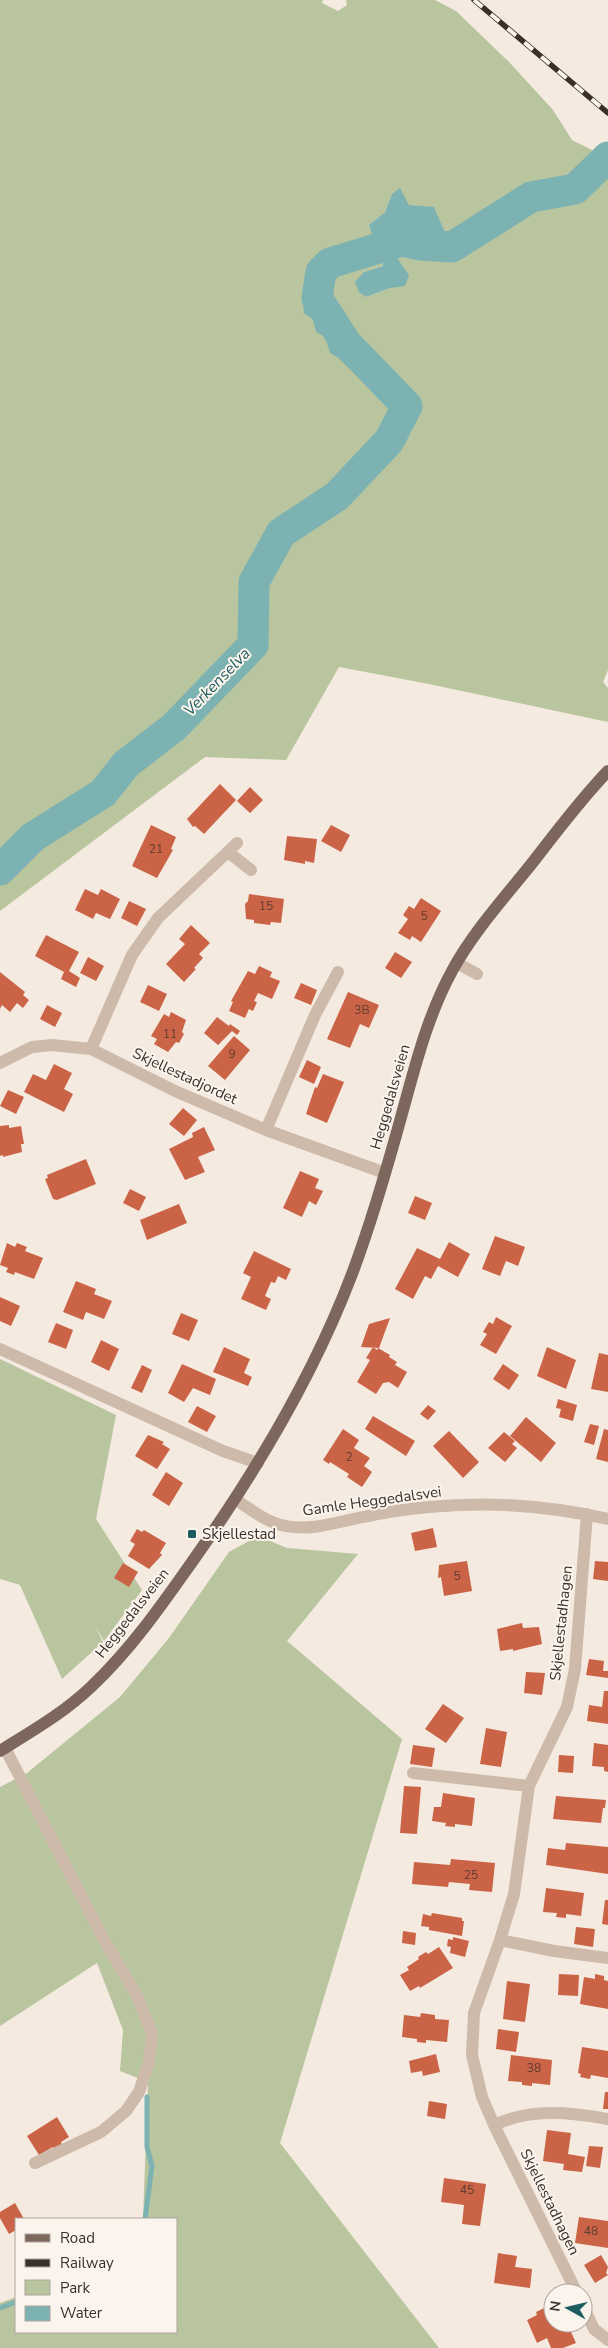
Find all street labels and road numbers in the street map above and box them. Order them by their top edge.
street label: Heggedalsveien [365,1042,415,1152]
street label: Skjellestadjordet [129,1043,241,1109]
street label: Gamle Heggedalsvei [301,1481,443,1521]
street label: Heggedalsveien [91,1564,173,1662]
street label: Skjellestadhagen [545,1564,577,1682]
street label: Skjellestadhagen [516,2146,584,2258]

